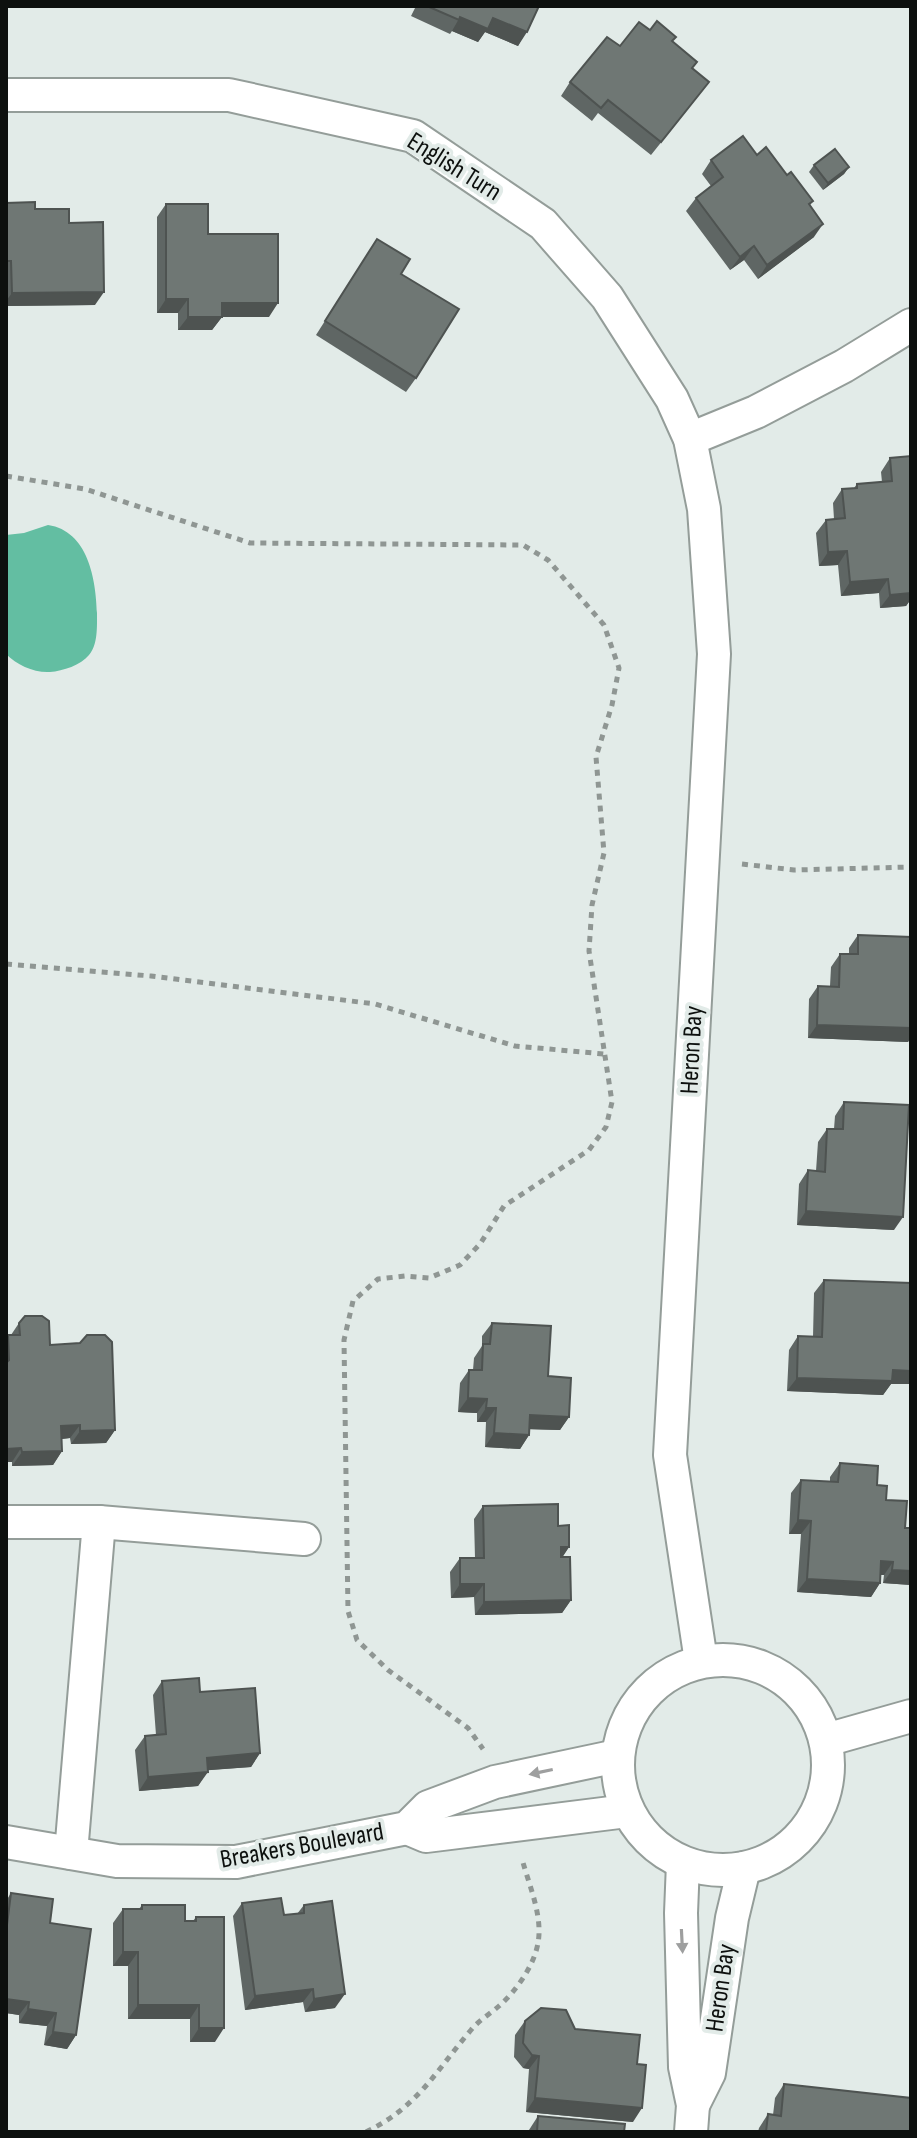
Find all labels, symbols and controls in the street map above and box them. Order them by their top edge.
street label: English Turn [401,126,507,208]
street label: Heron Bay [674,1005,710,1095]
one-way arrow [528,1766,553,1779]
street label: Breakers Boulevard [218,1816,386,1876]
one-way arrow [676,1929,689,1954]
street label: Heron Bay [700,1942,742,2034]

